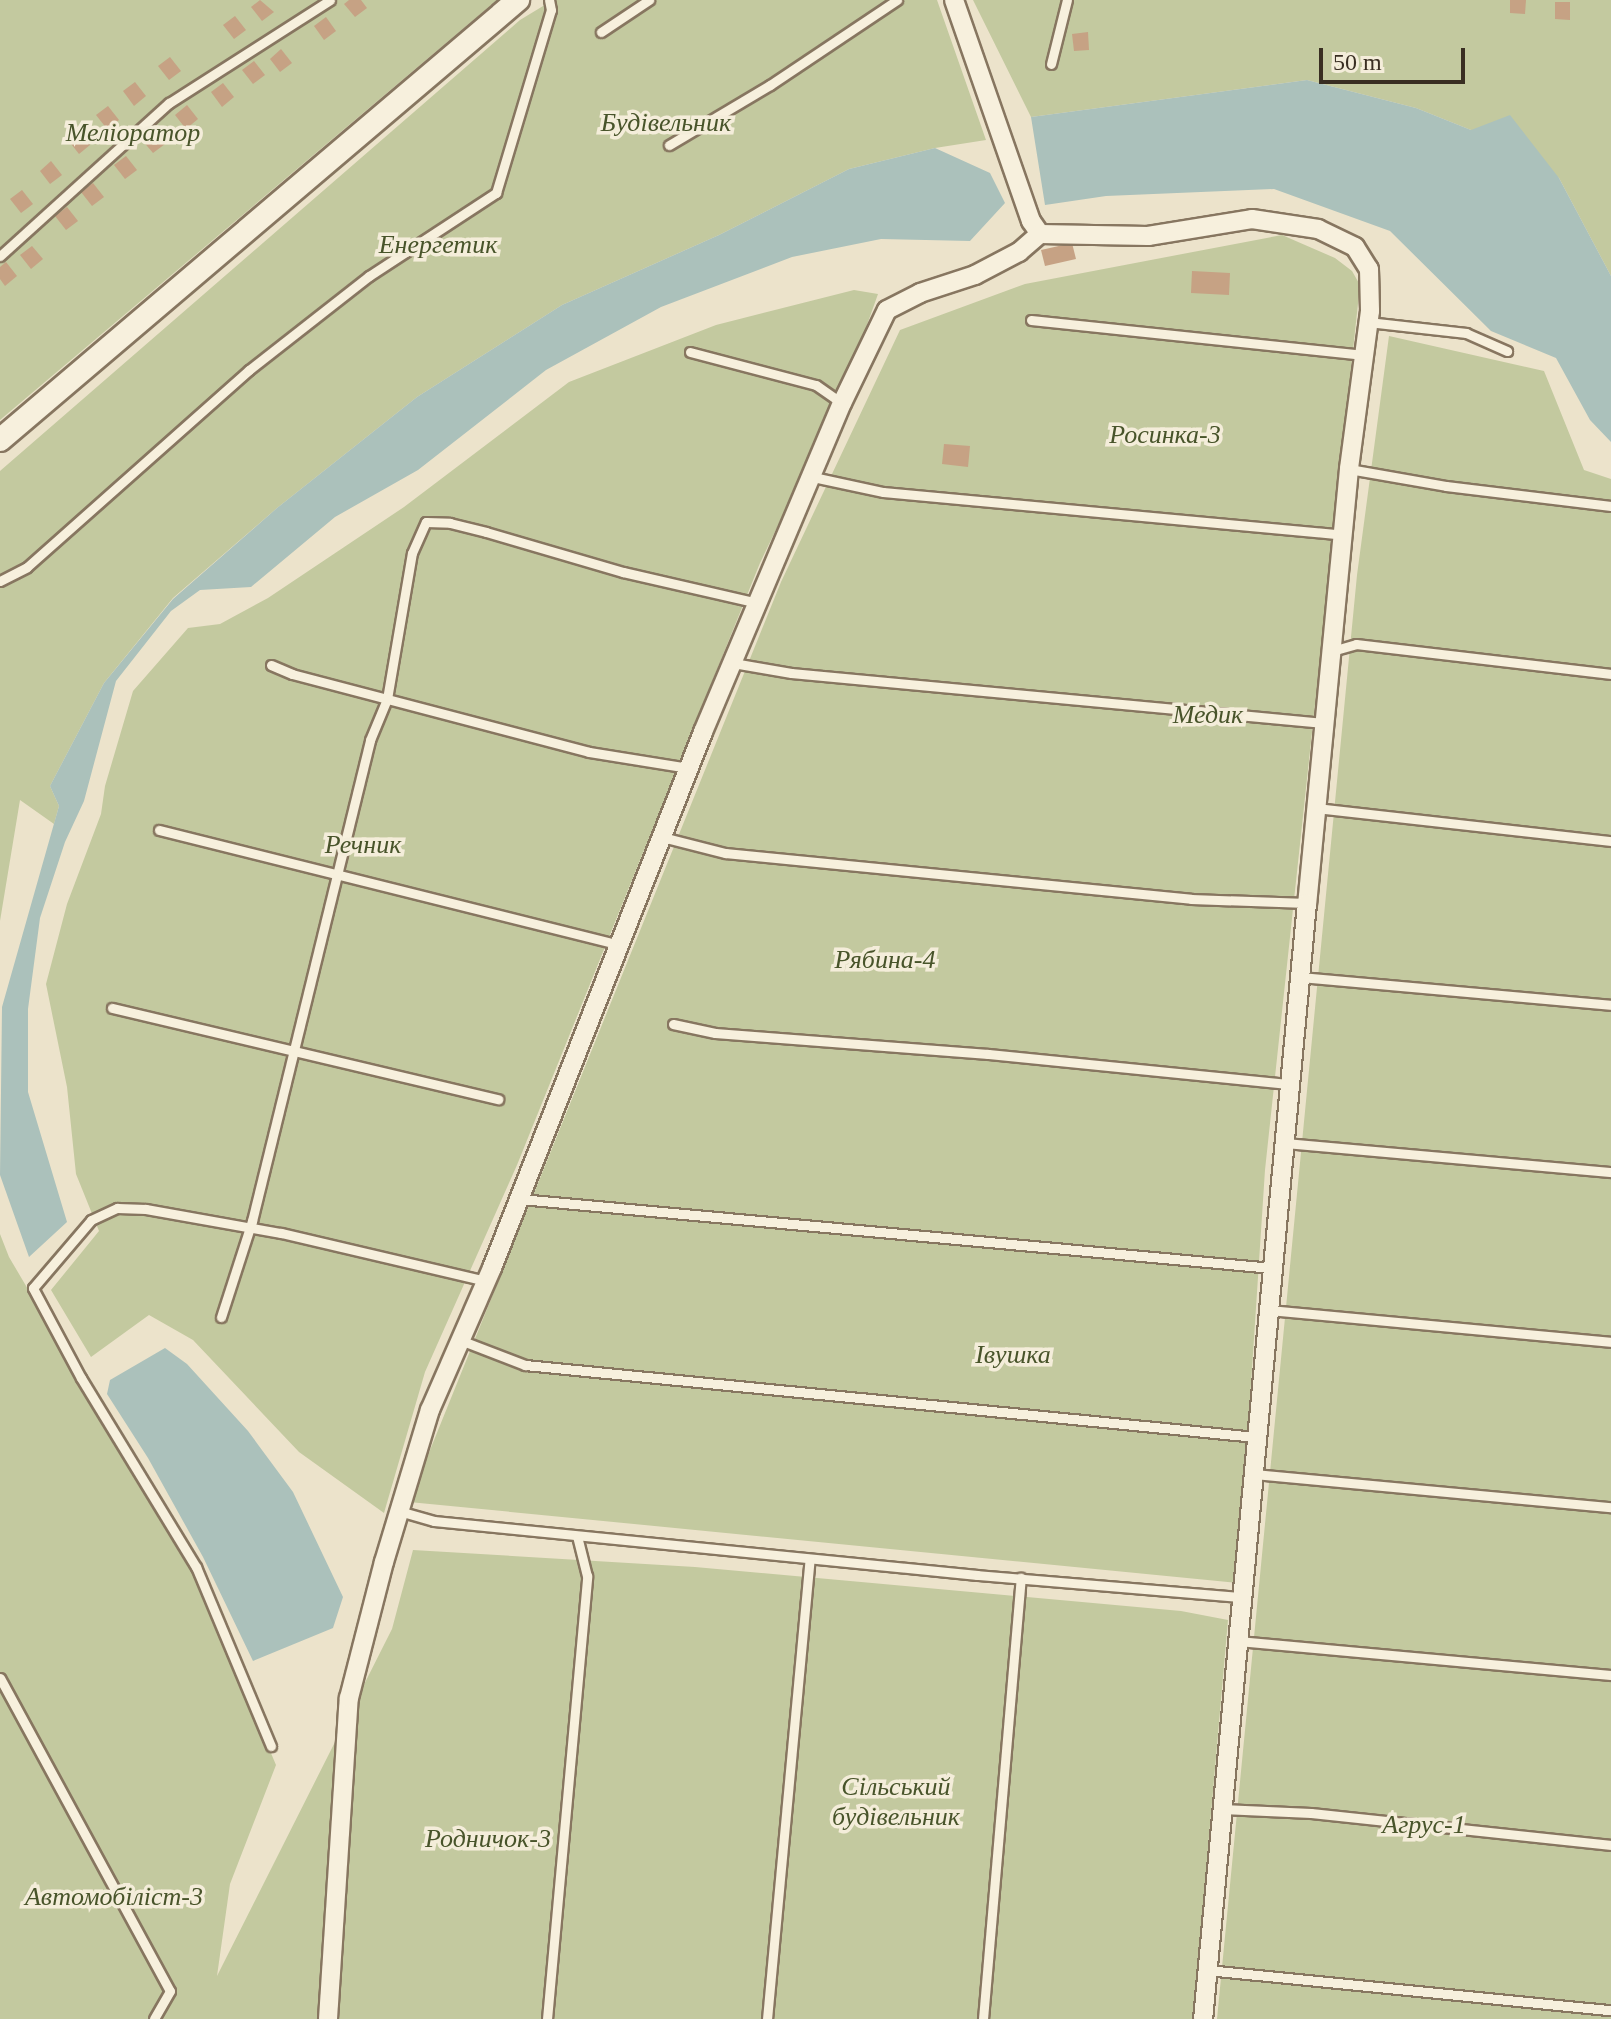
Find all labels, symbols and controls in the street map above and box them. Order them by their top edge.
scale bar [1323,32,1469,82]
text: 50 m [1333,49,1382,75]
park label: Будівельник [601,107,731,139]
park label: Меліоратор [66,117,200,149]
park label: Енергетик [379,229,497,261]
park label: Росинка-3 [1109,419,1221,451]
park label: Медик [1173,699,1243,731]
park label: Речник [325,829,401,861]
park label: Рябина-4 [835,944,935,976]
park label: Івушка [975,1339,1051,1371]
park label: Сільський будівельник [832,1771,960,1832]
park label: Агрус-1 [1382,1809,1466,1841]
park label: Родничок-3 [425,1823,551,1855]
park label: Автомобіліст-3 [25,1881,203,1913]

